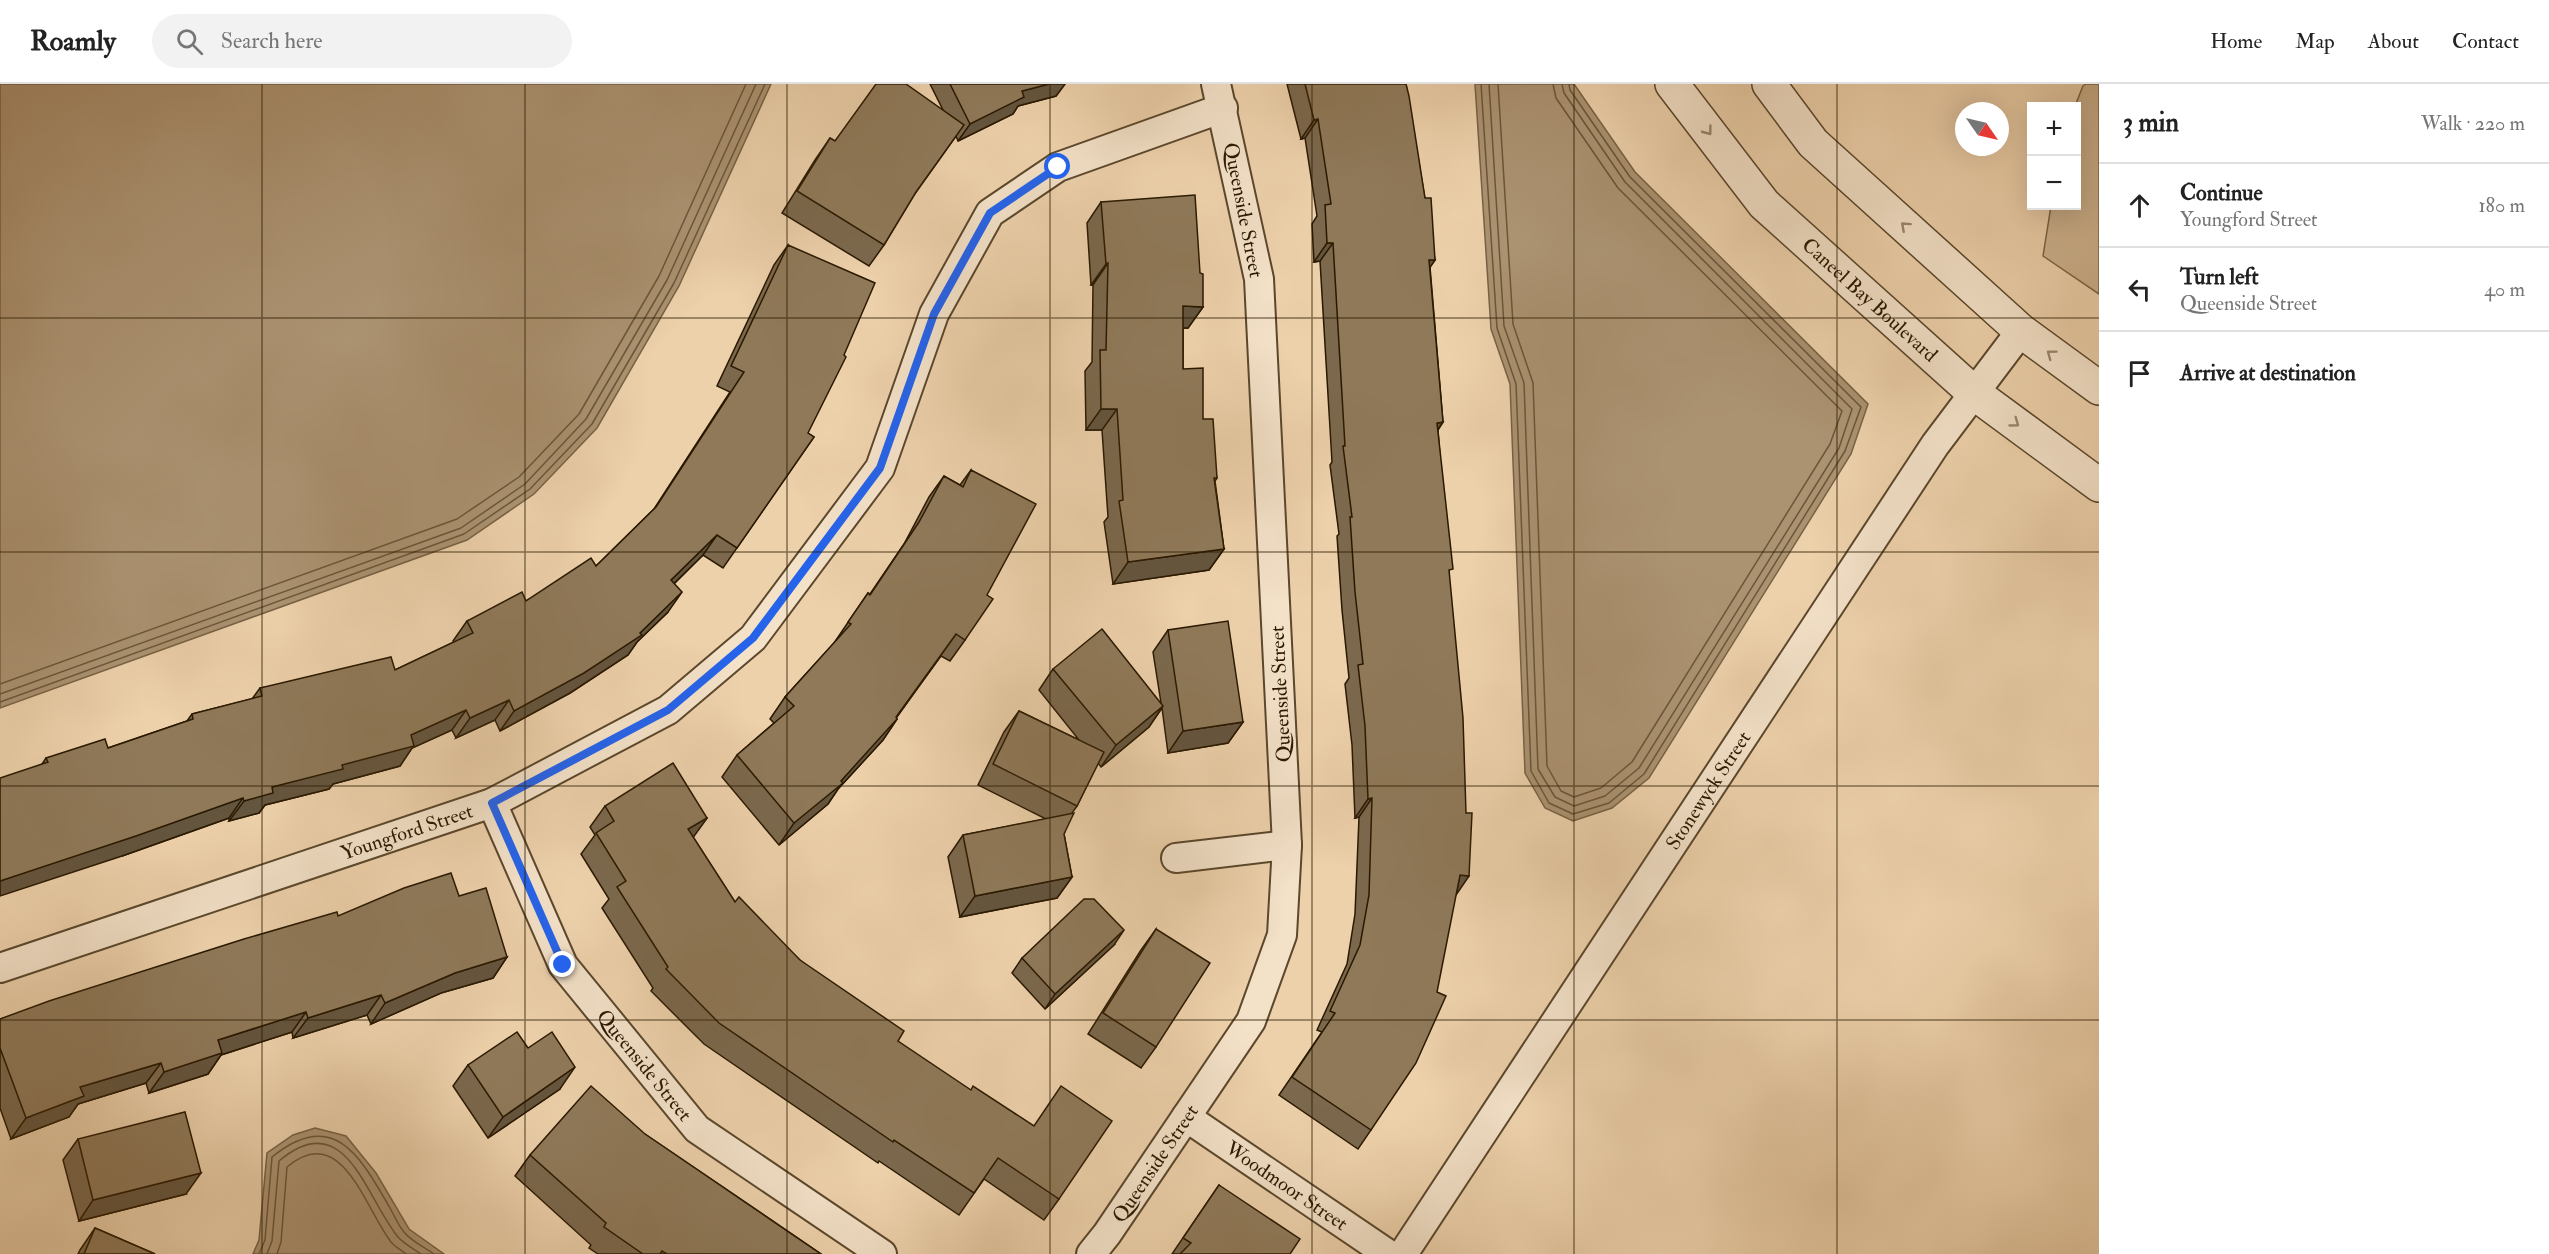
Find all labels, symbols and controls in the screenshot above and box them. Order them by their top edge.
search box [152,14,572,68]
text: Roamly [30,24,116,59]
icon: search [173,25,206,58]
text: Search here [221,27,323,55]
text: Home [2210,28,2262,55]
text: Map [2295,28,2335,55]
text: About [2368,28,2419,55]
text: Contact [2452,28,2519,55]
north arrow [1955,102,2009,156]
map controls [2027,102,2081,210]
button: + [2027,102,2081,156]
text: 3 min [2123,107,2179,139]
text: Walk · 220 m [2421,111,2525,136]
one-way arrow [1700,124,1711,135]
street label: Queenside Street [1218,140,1269,280]
route start [1044,153,1070,179]
button: − [2027,156,2081,210]
text: Continue [2180,179,2263,207]
icon: ahead [2123,189,2156,222]
text: 180 m [2478,193,2525,218]
text: Youngford Street [2180,207,2318,232]
one-way arrow [1901,222,1911,233]
street label: Caneel Bay Boulevard [1797,232,1943,367]
text: Turn left [2180,263,2259,291]
icon: left [2123,273,2156,306]
text: 40 m [2484,277,2525,302]
text: Queenside Street [2180,291,2317,316]
one-way arrow [2047,350,2058,361]
icon: arrive [2123,357,2156,390]
text: Arrive at destination [2180,359,2356,387]
one-way arrow [2009,416,2020,427]
street label: Queenside Street [1264,624,1297,763]
street label: Stonewyck Street [1660,726,1757,855]
street label: Youngford Street [338,798,477,866]
route end [549,951,575,977]
street label: Queenside Street [591,1004,698,1127]
street label: Queenside Street [1107,1099,1204,1227]
street label: Woodmoor Street [1220,1135,1353,1236]

